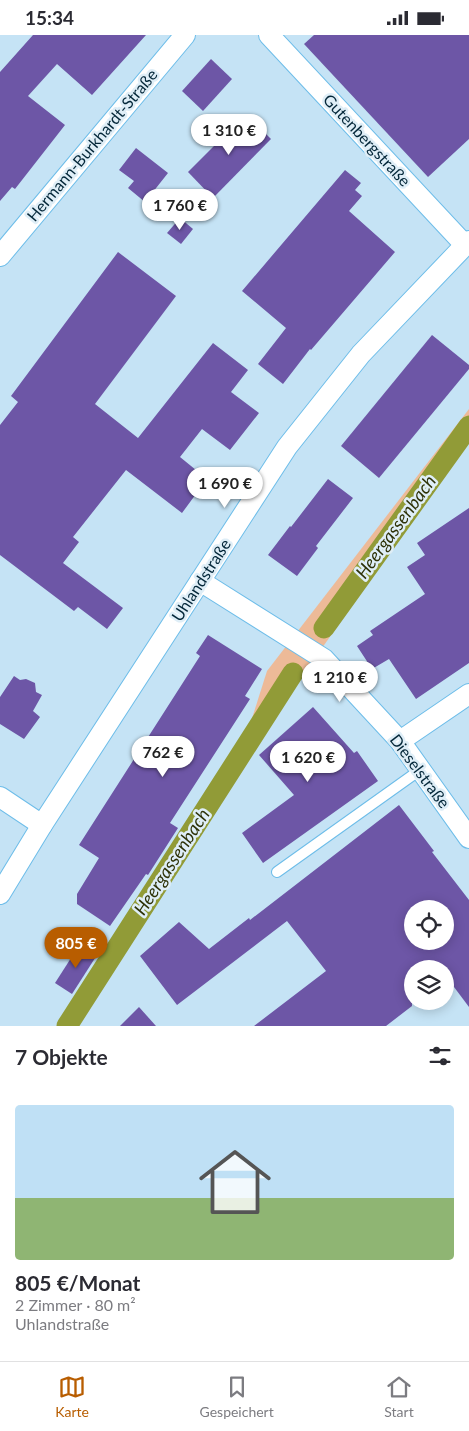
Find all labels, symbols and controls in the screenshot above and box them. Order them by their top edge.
text: 15:34 [25,6,74,29]
street label: Hermann-Burkhardt-Straße [22,65,161,225]
street label: Gutenbergstraße [320,90,415,190]
pin: 1 310 € [183,113,275,156]
text: 1 310 € [202,120,256,139]
pin: 1 760 € [134,189,226,231]
text: 1 760 € [153,195,207,214]
pin: 1 690 € [179,467,271,509]
water label: Heergassenbach [350,470,440,582]
text: 1 690 € [198,473,252,492]
street label: Uhlandstraße [167,535,234,624]
pin: 1 210 € [294,661,386,703]
text: 1 210 € [313,667,367,686]
street label: Dieselstraße [386,730,454,811]
pin: 762 € [128,735,198,778]
pin: 1 620 € [262,741,354,783]
text: 762 € [142,742,184,761]
text: 1 620 € [281,747,335,766]
water label: Heergassenbach [129,804,214,919]
map controls [404,900,454,1010]
button: locate [404,900,454,950]
pin: 805 € [41,927,111,969]
text: 805 € [55,933,97,952]
button: layers [404,960,454,1010]
icon: filters [426,1042,454,1070]
text: 7 Objekte [15,1044,108,1069]
icon: home [190,1137,280,1227]
text: 805 €/Monat [15,1270,140,1295]
text: 2 Zimmer · 80 m² [15,1295,136,1314]
text: Uhlandstraße [15,1314,109,1333]
tab: Karte [55,1373,89,1420]
tab: Gespeichert [200,1373,274,1420]
tab: Start [384,1373,414,1420]

